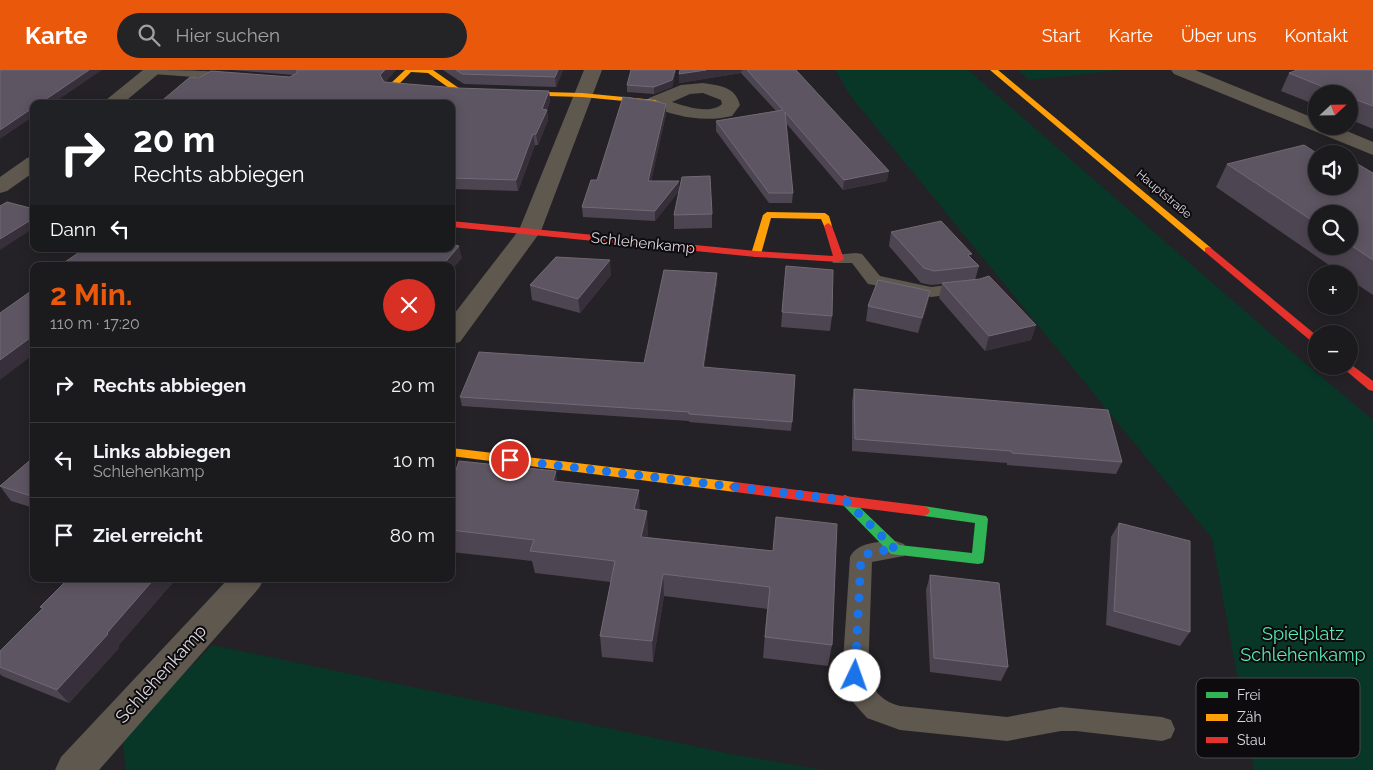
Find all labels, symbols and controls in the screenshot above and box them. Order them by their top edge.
search box [117,13,467,58]
text: Karte [25,21,87,50]
icon: search [135,21,163,49]
text: Hier suchen [175,24,280,46]
text: Start [1042,25,1081,46]
text: Karte [1109,25,1153,46]
text: Über uns [1181,25,1256,46]
text: Kontakt [1284,25,1348,46]
north arrow [1308,85,1358,135]
map controls [1308,85,1358,375]
text: 20 m [133,119,215,160]
icon: right [50,120,115,185]
button: sound [1308,145,1358,195]
text: Rechts abbiegen [133,161,305,187]
street label: Hauptstraße [1133,167,1195,221]
button: search [1308,205,1358,255]
icon: left [106,215,134,243]
text: Dann [50,218,96,240]
street label: Schlehenkamp [590,229,696,257]
button: + [1308,265,1358,315]
text: 2 Min. [50,277,133,312]
button: close [383,279,435,331]
text: 110 m · 17:20 [50,314,140,333]
button: − [1308,325,1358,375]
icon: right [50,371,78,399]
text: Rechts abbiegen [93,374,246,396]
text: 20 m [391,374,435,396]
pin [489,439,531,481]
text: Links abbiegen [93,440,231,462]
icon: left [50,446,78,474]
icon: arrive [496,446,524,474]
text: 10 m [393,449,435,471]
text: Schlehenkamp [93,462,204,481]
icon: arrive [50,521,78,549]
text: Ziel erreicht [93,524,203,546]
text: 80 m [390,524,435,546]
street label: Schlehenkamp [111,620,210,727]
park label: Spielplatz Schlehenkamp [1240,623,1366,665]
position arrow [828,649,880,701]
legend [1196,678,1360,758]
text: Frei [1237,687,1261,703]
text: Zäh [1237,709,1262,725]
text: Stau [1237,732,1266,748]

